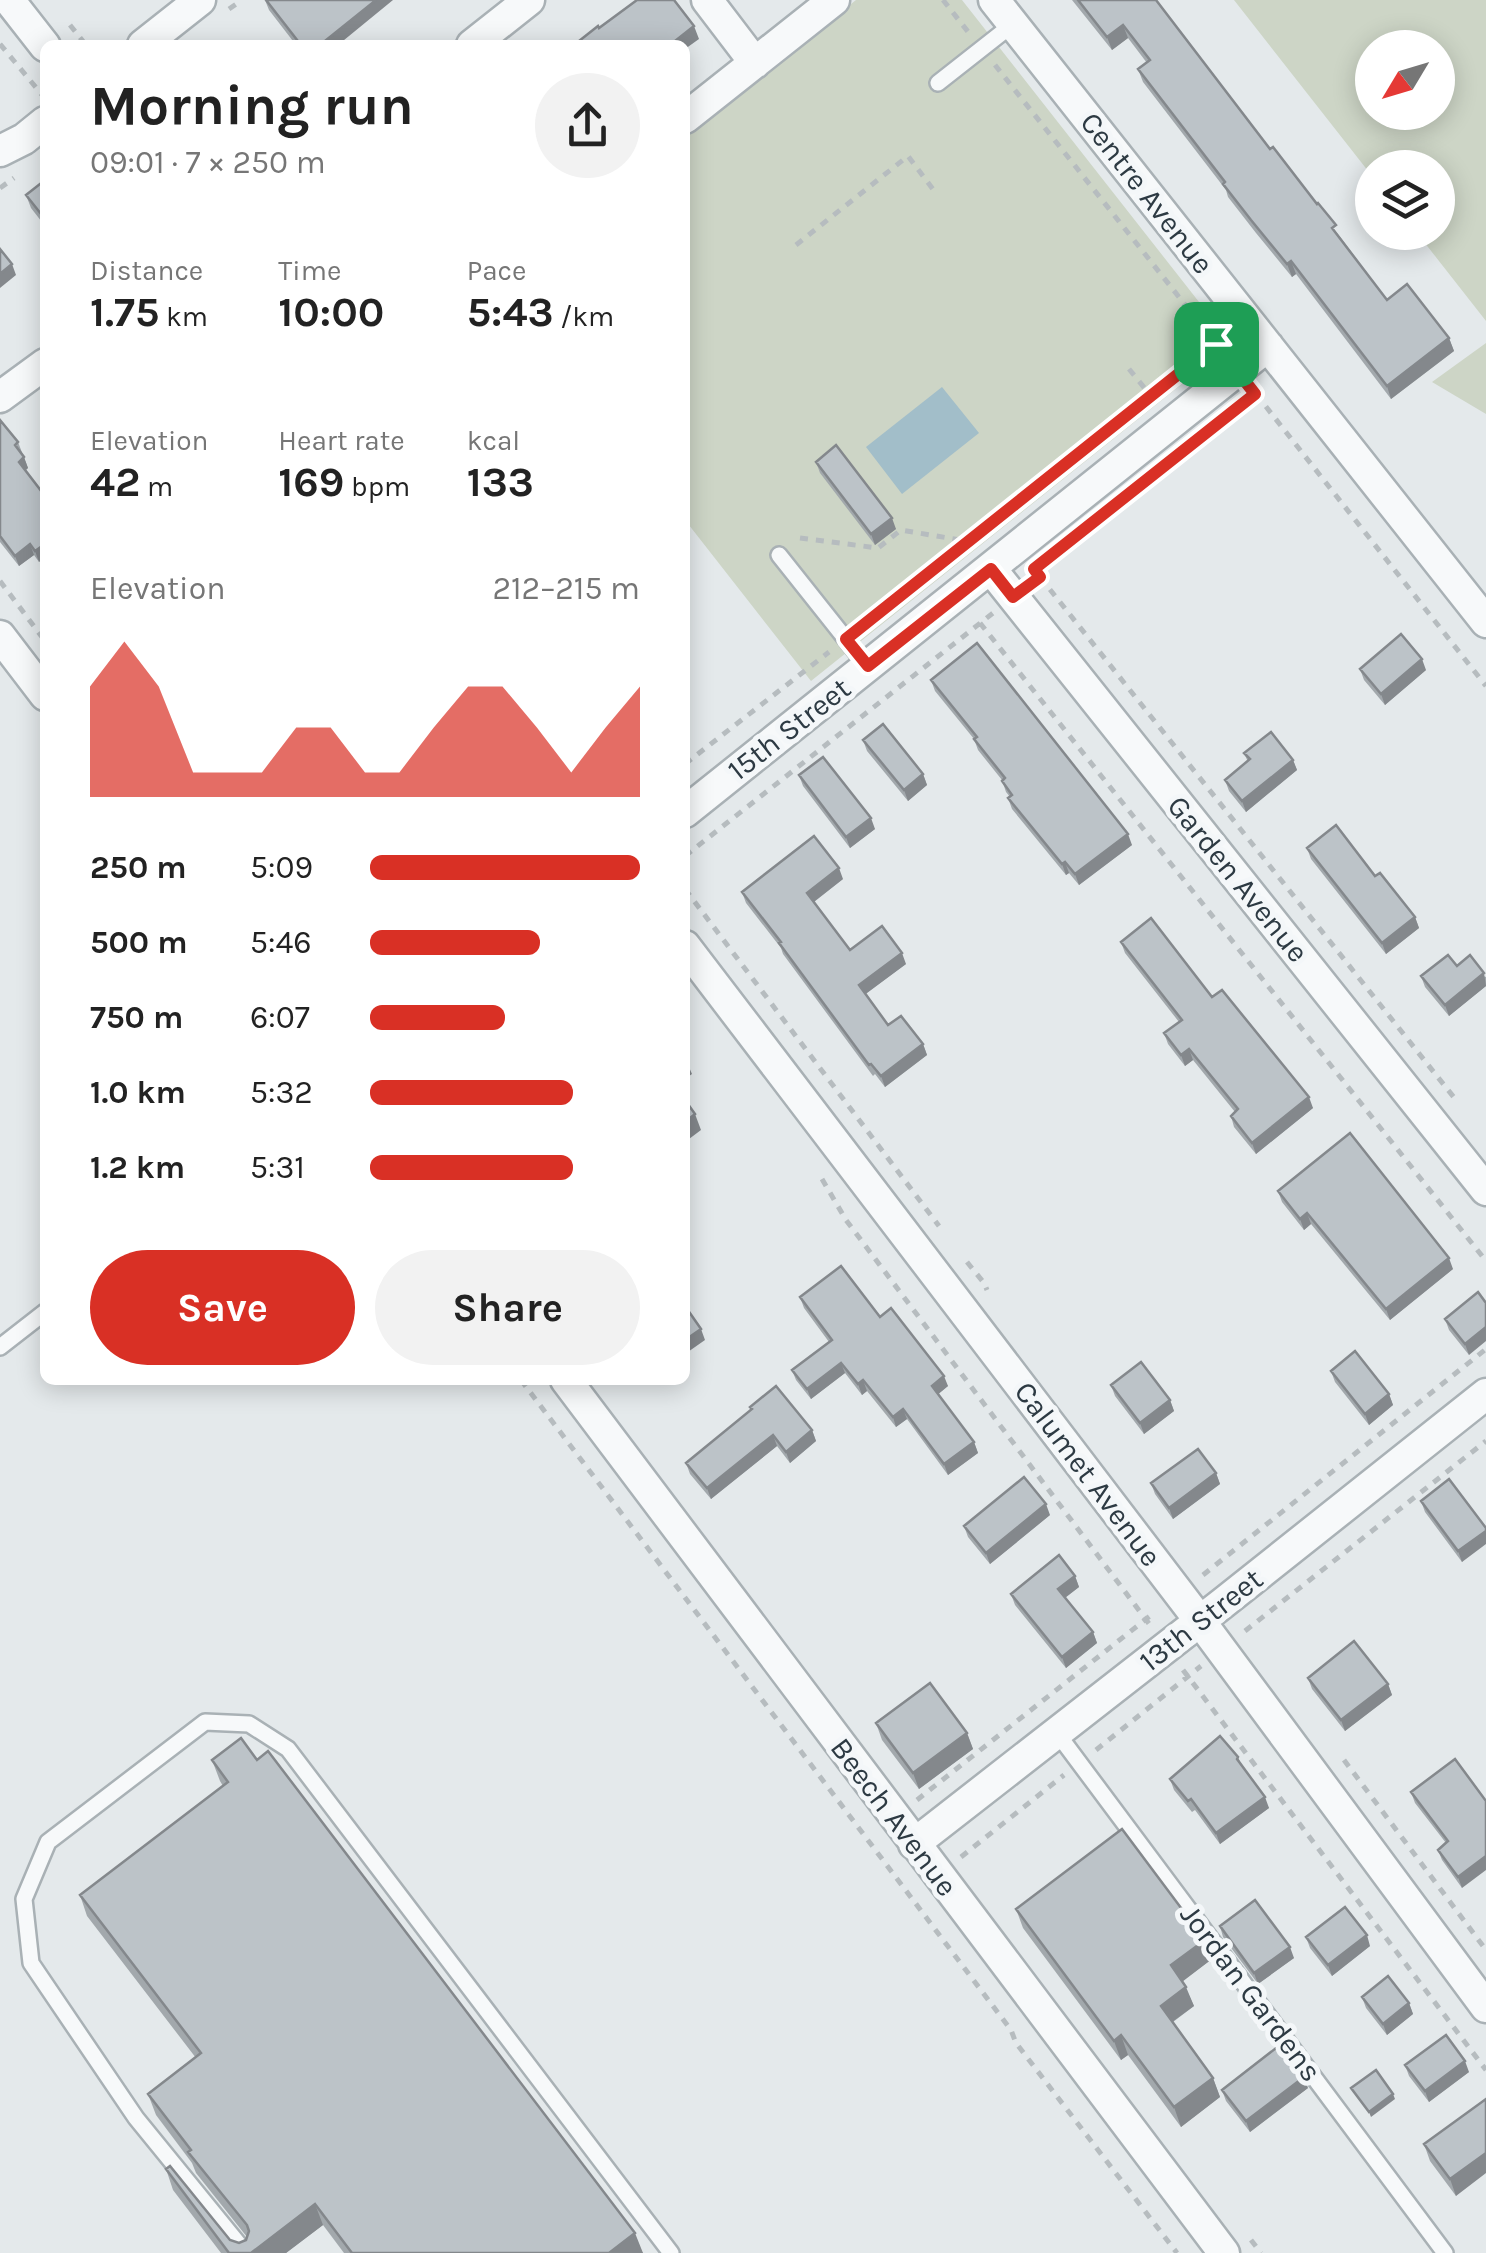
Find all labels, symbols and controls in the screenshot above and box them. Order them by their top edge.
north arrow [1355,30,1455,130]
map controls [1355,30,1455,250]
button: share [535,73,640,178]
text: Morning run [90,74,414,138]
street label: Centre Avenue [1073,105,1221,281]
text: 09:01 · 7 × 250 m [90,144,326,181]
button: layers [1355,150,1455,250]
text: Distance [90,254,203,287]
text: Time [278,254,341,287]
text: Pace [467,254,526,287]
text: 1.75 [90,287,159,337]
text: 10:00 [278,287,384,337]
text: 5:43 [467,287,554,337]
text: km [159,300,208,333]
text: /km [554,300,614,333]
pin [1174,302,1259,387]
icon: arrive [1189,317,1244,372]
text: Elevation [90,424,209,457]
text: Heart rate [278,424,405,457]
text: kcal [467,424,520,457]
text: 42 [90,457,140,507]
text: 169 [278,457,344,507]
text: 133 [467,457,534,507]
text: m [140,470,173,503]
text: bpm [344,470,410,503]
text: Elevation [90,570,225,607]
text: 212–215 m [492,570,640,607]
street label: 15th Street [721,670,857,788]
street label: Garden Avenue [1160,788,1316,970]
text: 250 m [90,849,187,886]
text: 5:09 [250,849,313,886]
text: 500 m [90,924,188,961]
text: 5:46 [250,924,312,961]
text: 750 m [90,999,183,1036]
text: 6:07 [250,999,310,1036]
text: 1.0 km [90,1074,186,1111]
text: 5:32 [250,1074,313,1111]
text: 1.2 km [90,1149,185,1186]
text: 5:31 [250,1149,305,1186]
button: Save [90,1250,355,1365]
button: Share [375,1250,640,1365]
street label: Calumet Avenue [1007,1374,1169,1574]
street label: 13th Street [1132,1561,1270,1679]
street label: Beech Avenue [823,1731,965,1903]
street label: Jordan Gardens [1173,1897,1329,2089]

